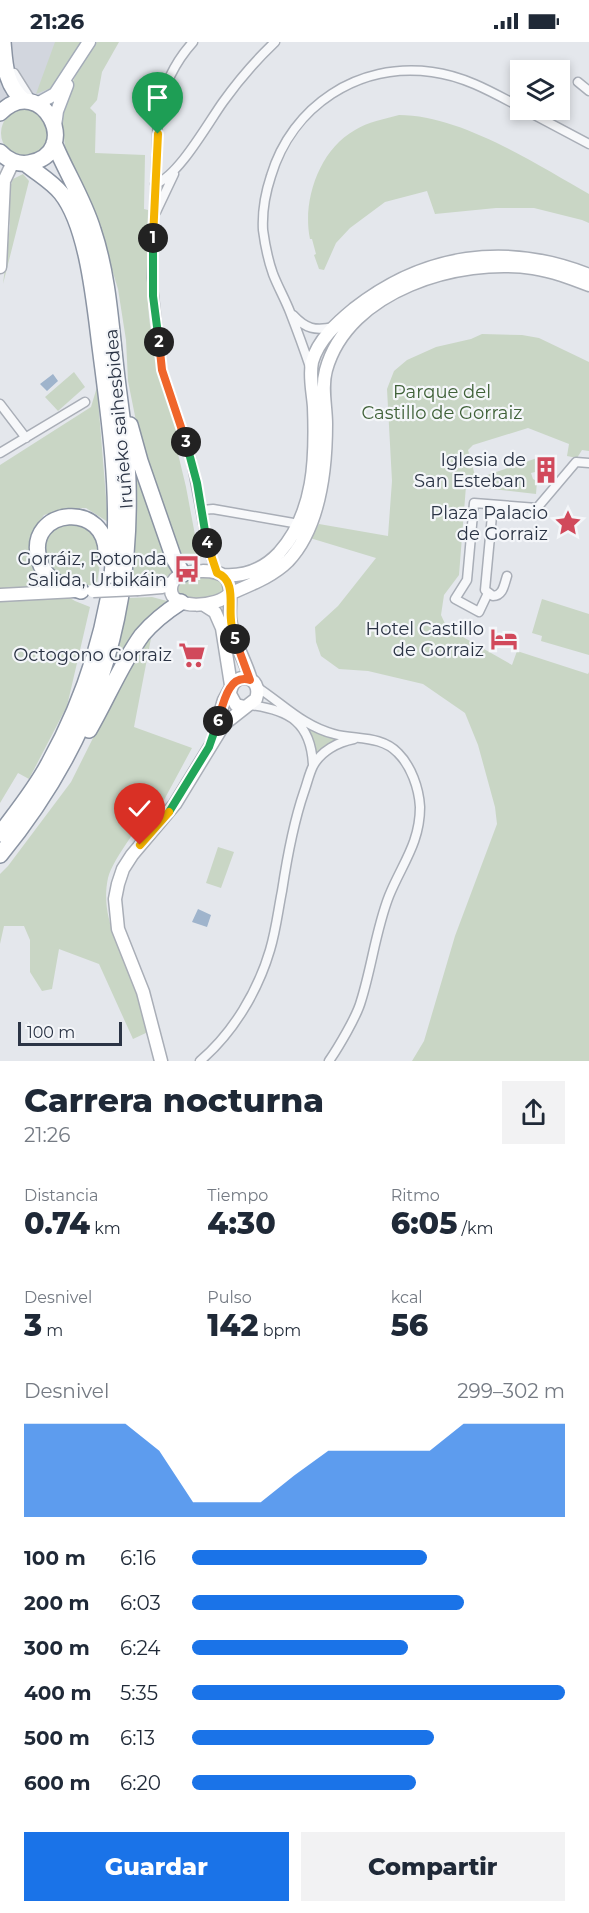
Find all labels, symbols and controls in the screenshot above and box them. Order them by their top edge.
text: 21:26 [30,8,84,35]
map controls [510,60,570,120]
button: layers [510,60,570,120]
pin [132,72,183,134]
icon: arrive [141,81,174,114]
pin: 1 [138,223,168,253]
text: 1 [150,228,156,247]
pin: 2 [144,327,174,357]
street label: Iruñeko saihesbidea [100,328,138,510]
text: 2 [154,332,164,351]
park label: Parque del Castillo de Gorraiz [361,381,523,424]
pin: 3 [171,427,201,457]
text: 3 [181,432,191,451]
place label: Iglesia de San Esteban [414,449,526,492]
building icon: Iglesia de San Esteban [531,455,561,485]
place label: Plaza Palacio de Gorraiz [430,502,548,545]
place icon: Plaza Palacio de Gorraiz [553,508,583,538]
pin: 4 [192,528,222,558]
text: 4 [201,533,213,552]
place label: Gorráiz, Rotonda Salida, Urbikáin [17,548,167,591]
bus stop icon: Gorráiz, Rotonda Salida, Urbikáin [172,554,202,584]
place label: Hotel Castillo de Gorraiz [366,618,484,661]
pin: 5 [220,624,250,654]
hotel icon: Hotel Castillo de Gorraiz [489,624,519,654]
text: 5 [230,629,240,648]
supermarket icon: Octogono Gorraiz [177,640,207,670]
place label: Octogono Gorraiz [13,644,172,666]
pin: 6 [203,706,233,736]
text: 6 [213,711,223,730]
pin [114,783,165,845]
icon: check [123,792,156,825]
scale bar [18,1019,122,1046]
text: 100 m [27,1023,75,1042]
text: Carrera nocturna [24,1080,324,1120]
button: share [502,1081,565,1144]
text: 21:26 [24,1123,70,1147]
text: Distancia [24,1186,98,1205]
text: Tiempo [207,1186,268,1205]
text: Ritmo [391,1186,440,1205]
text: 0.74 [24,1205,90,1242]
text: 4:30 [207,1205,276,1242]
text: 6:05 [391,1205,457,1242]
text: km [90,1219,121,1238]
text: /km [457,1219,493,1238]
text: Desnivel [24,1288,92,1307]
text: Pulso [207,1288,252,1307]
text: kcal [391,1288,423,1307]
text: 3 [24,1307,42,1344]
text: 142 [207,1307,258,1344]
text: 56 [391,1307,428,1344]
text: m [42,1321,63,1340]
text: bpm [258,1321,301,1340]
text: Desnivel [24,1379,109,1403]
text: 299–302 m [457,1379,565,1403]
text: 100 m [24,1546,86,1570]
text: 6:16 [120,1546,156,1570]
text: 200 m [24,1591,90,1615]
text: 6:03 [120,1591,161,1615]
text: 300 m [24,1636,90,1660]
text: 6:24 [120,1636,161,1660]
text: 400 m [24,1681,92,1705]
text: 5:35 [120,1681,158,1705]
text: 500 m [24,1726,90,1750]
text: 6:13 [120,1726,155,1750]
text: 600 m [24,1771,91,1795]
text: 6:20 [120,1771,161,1795]
button: Guardar [24,1832,289,1901]
button: Compartir [301,1832,565,1901]

